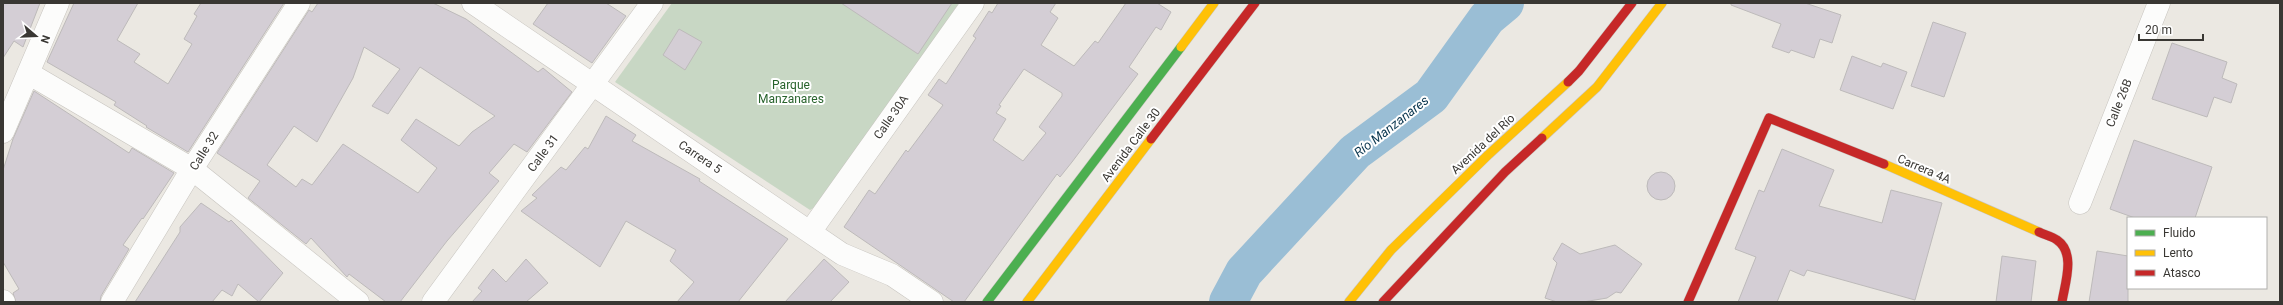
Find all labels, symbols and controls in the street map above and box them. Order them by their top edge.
north arrow [16,16,56,56]
scale bar [2139,16,2203,42]
text: 20 m [2145,23,2172,37]
text: N [37,33,52,45]
street label: Calle 26B [2103,77,2135,129]
park label: Parque Manzanares [758,78,824,106]
street label: Calle 30A [871,92,911,142]
water label: Río Manzanares [1351,92,1432,160]
street label: Avenida Calle 30 [1099,105,1163,185]
street label: Avenida del Río [1448,111,1518,177]
street label: Calle 32 [187,129,221,173]
street label: Calle 31 [525,131,561,175]
street label: Carrera 5 [676,138,724,177]
street label: Carrera 4A [1895,151,1953,187]
legend [2127,217,2267,289]
text: Fluido [2163,226,2196,240]
text: Lento [2163,246,2193,260]
text: Atasco [2163,266,2201,280]

